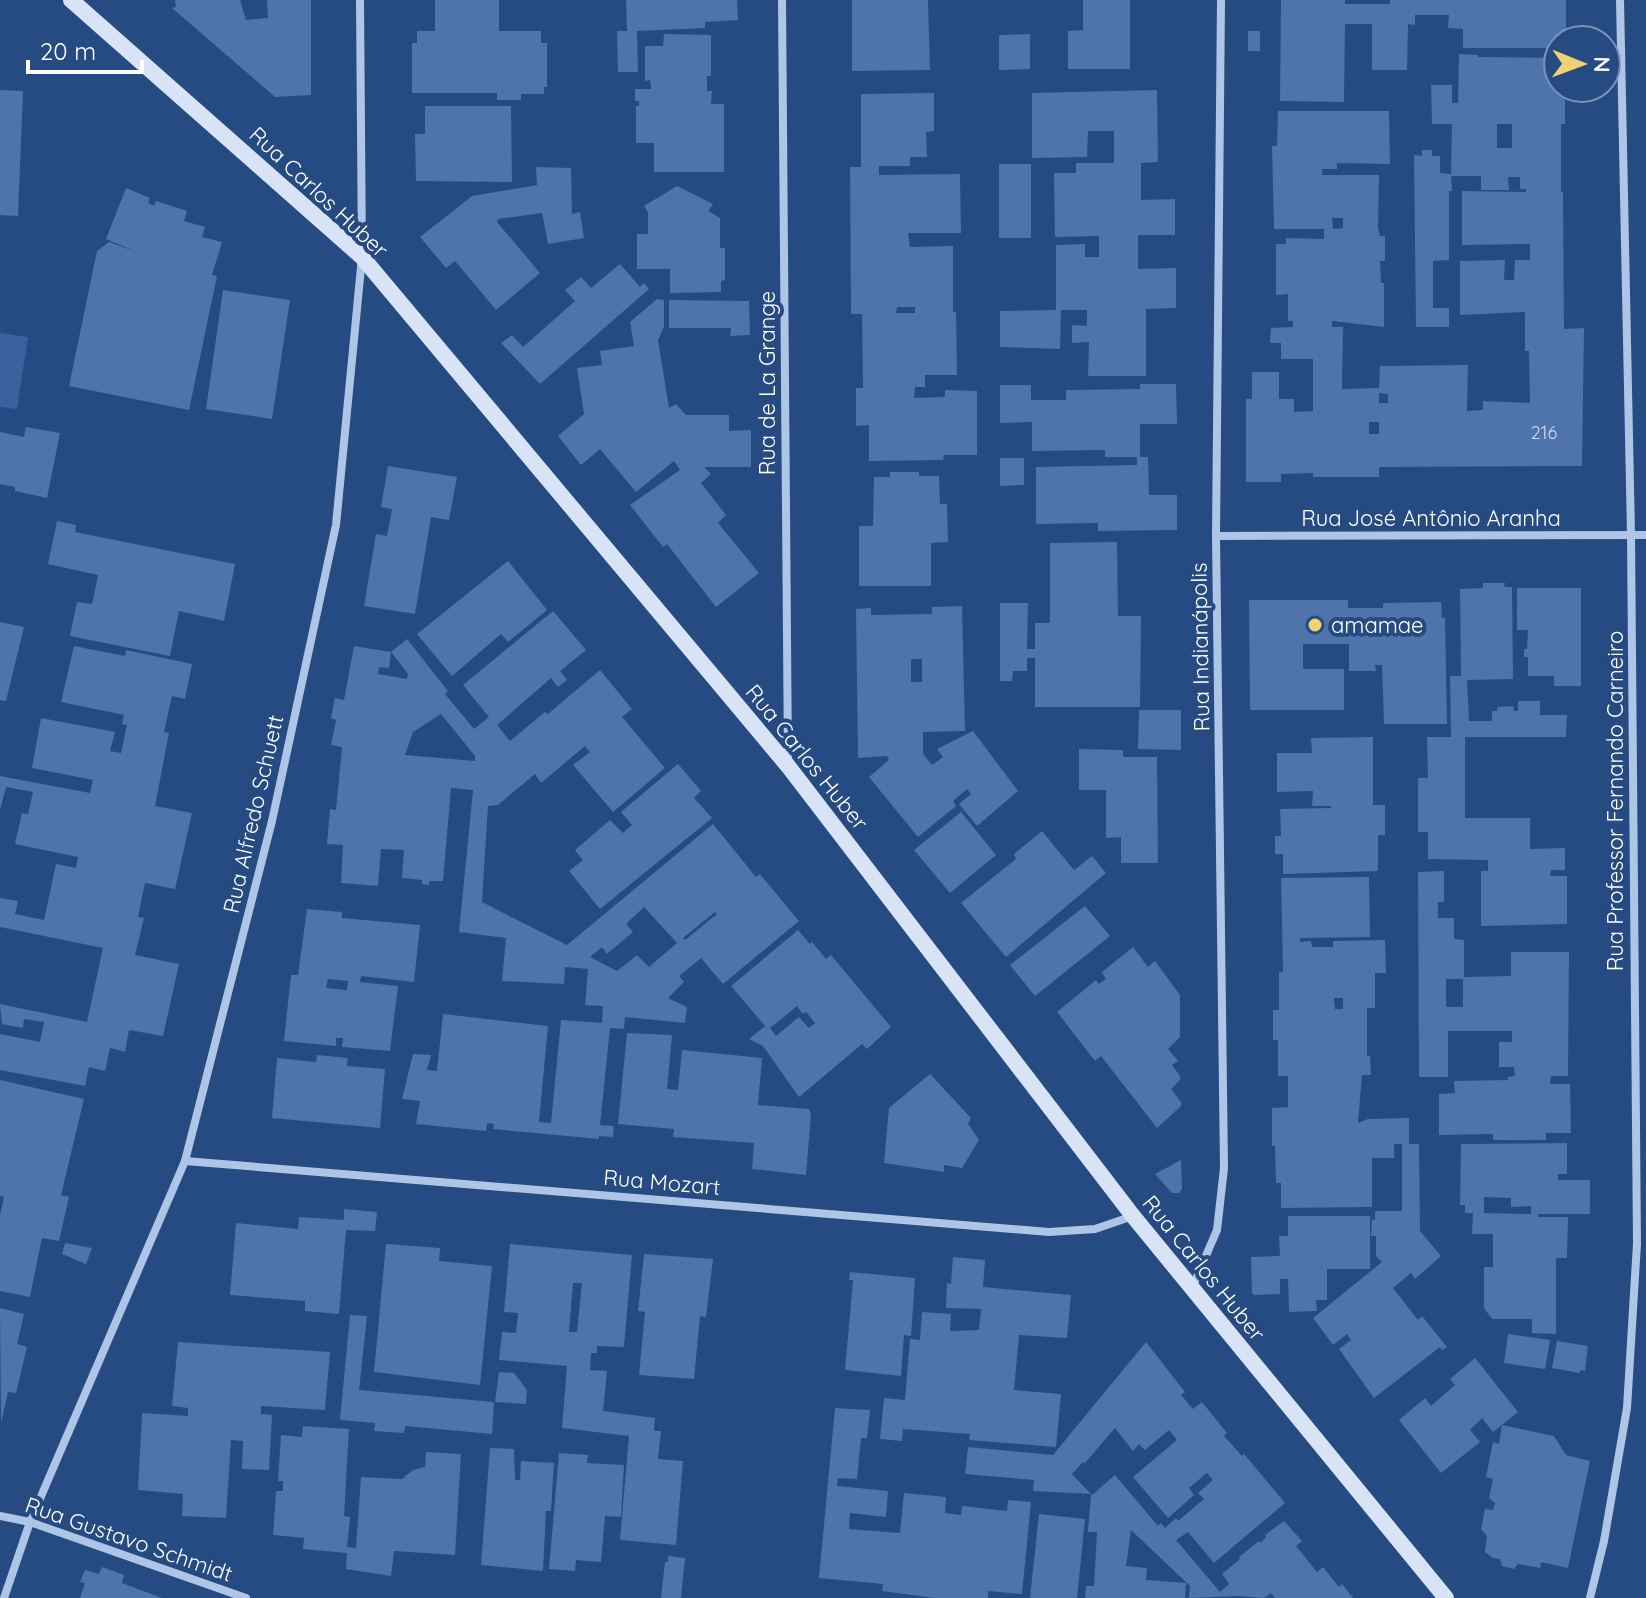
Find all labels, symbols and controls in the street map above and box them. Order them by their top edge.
scale bar [28,24,142,74]
north arrow [1542,24,1622,104]
text: 20 m [40,36,96,66]
text: N [1588,56,1616,73]
street label: Rua Carlos Huber [244,121,395,264]
street label: Rua de La Grange [753,291,781,475]
house number: 216 [1531,421,1557,444]
street label: Rua José Antônio Aranha [1301,504,1561,532]
street label: Rua Indianápolis [1185,562,1215,732]
place label: amamae [1331,611,1424,639]
marker: amamae [1306,616,1324,634]
street label: Rua Professor Fernando Carneiro [1601,631,1629,971]
street label: Rua Carlos Huber [740,678,875,836]
street label: Rua Alfredo Schuett [217,712,289,916]
street label: Rua Mozart [602,1163,722,1201]
street label: Rua Carlos Huber [1137,1189,1272,1347]
street label: Rua Gustavo Schmidt [22,1490,236,1588]

